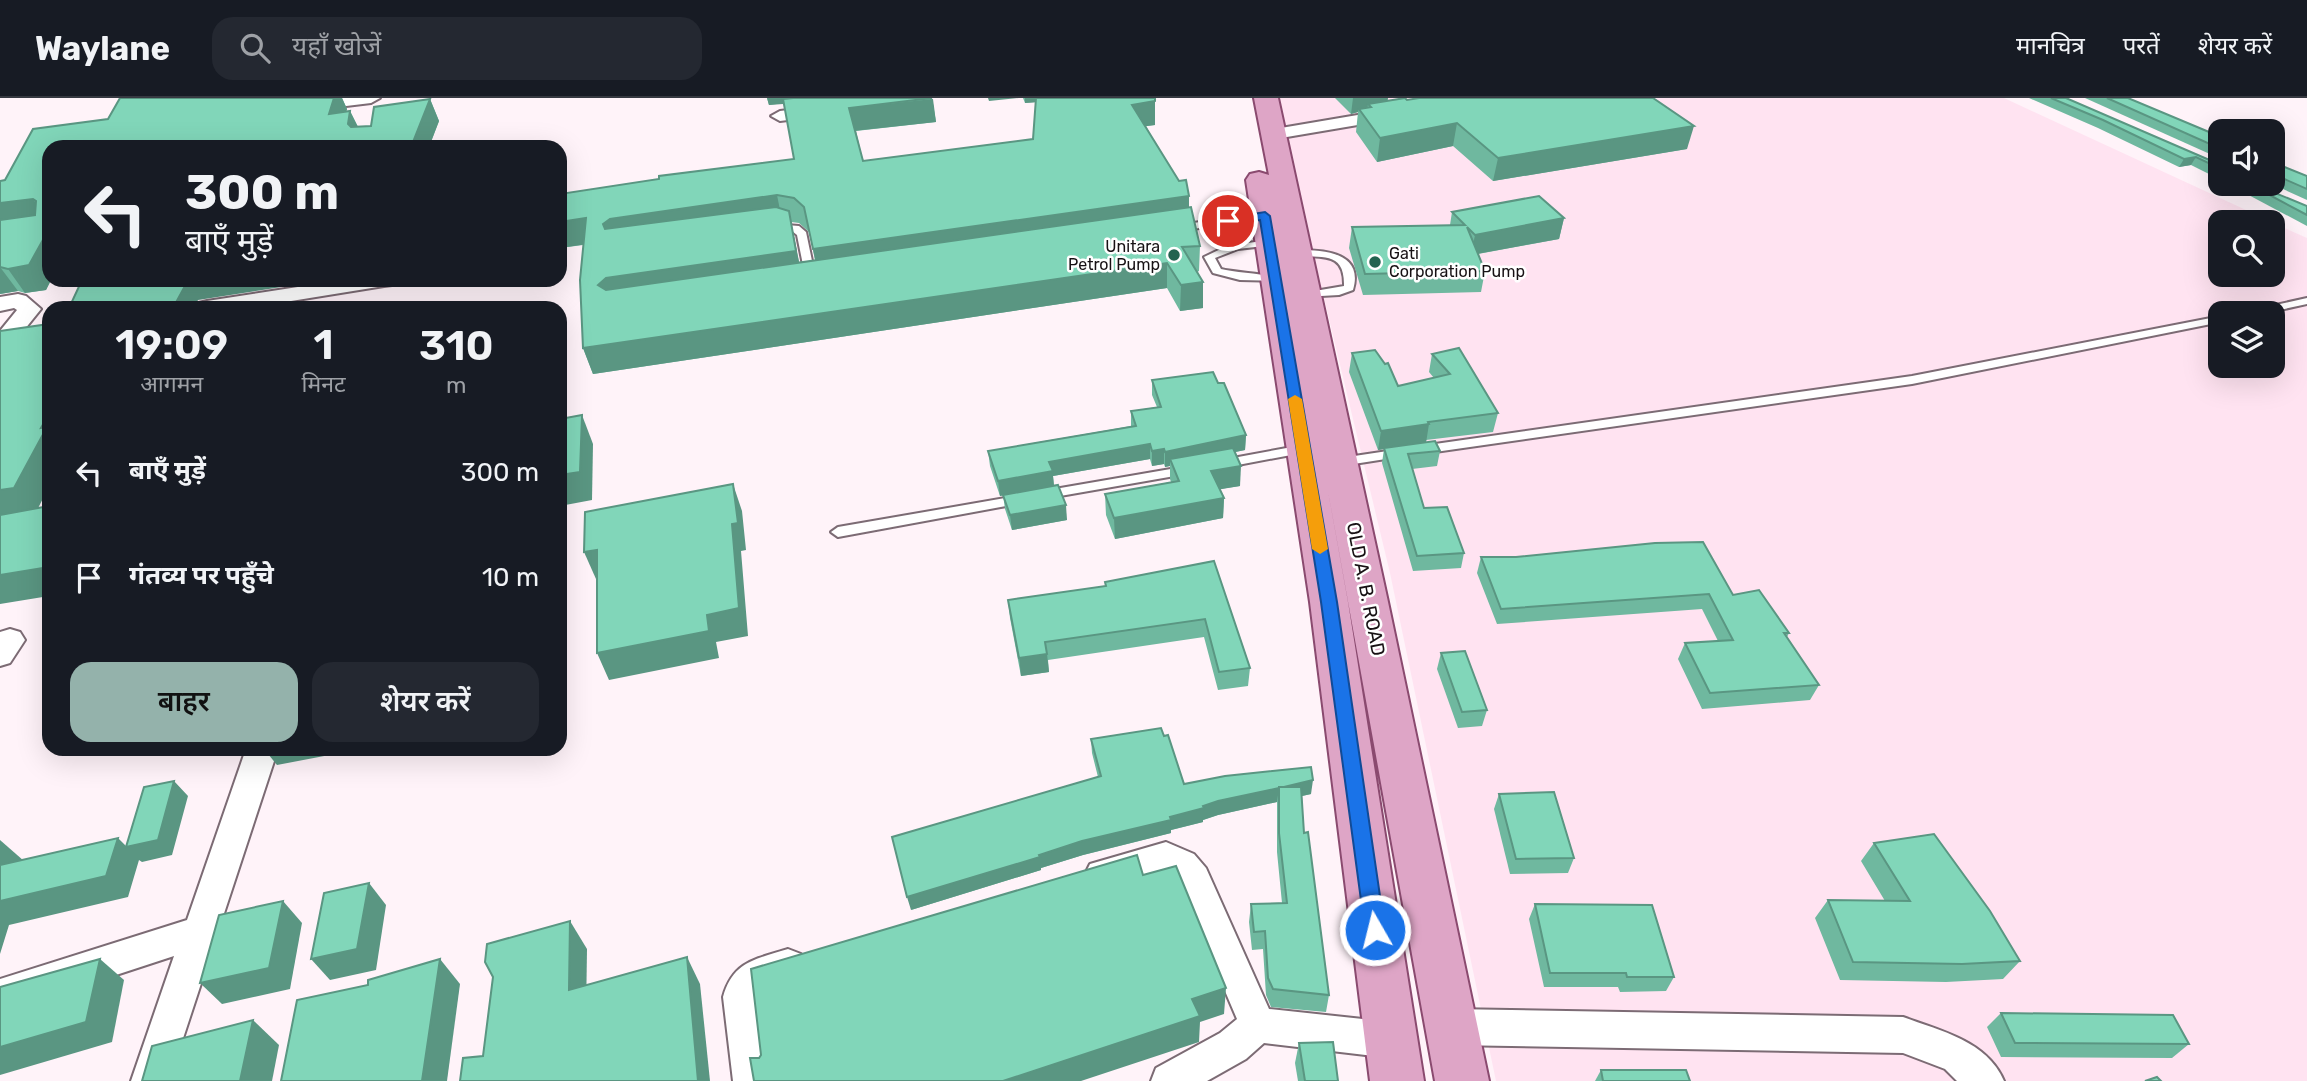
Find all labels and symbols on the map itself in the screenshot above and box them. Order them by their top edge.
pin [1198,191,1258,251]
place label: Unitara Petrol Pump [1068,237,1160,274]
place label: Gati Corporation Pump [1389,244,1525,281]
marker: Unitara Petrol Pump [1166,247,1182,263]
marker: Gati Corporation Pump [1367,254,1383,270]
street label: OLD A. B. ROAD [1342,520,1390,658]
position arrow [1338,893,1412,967]

